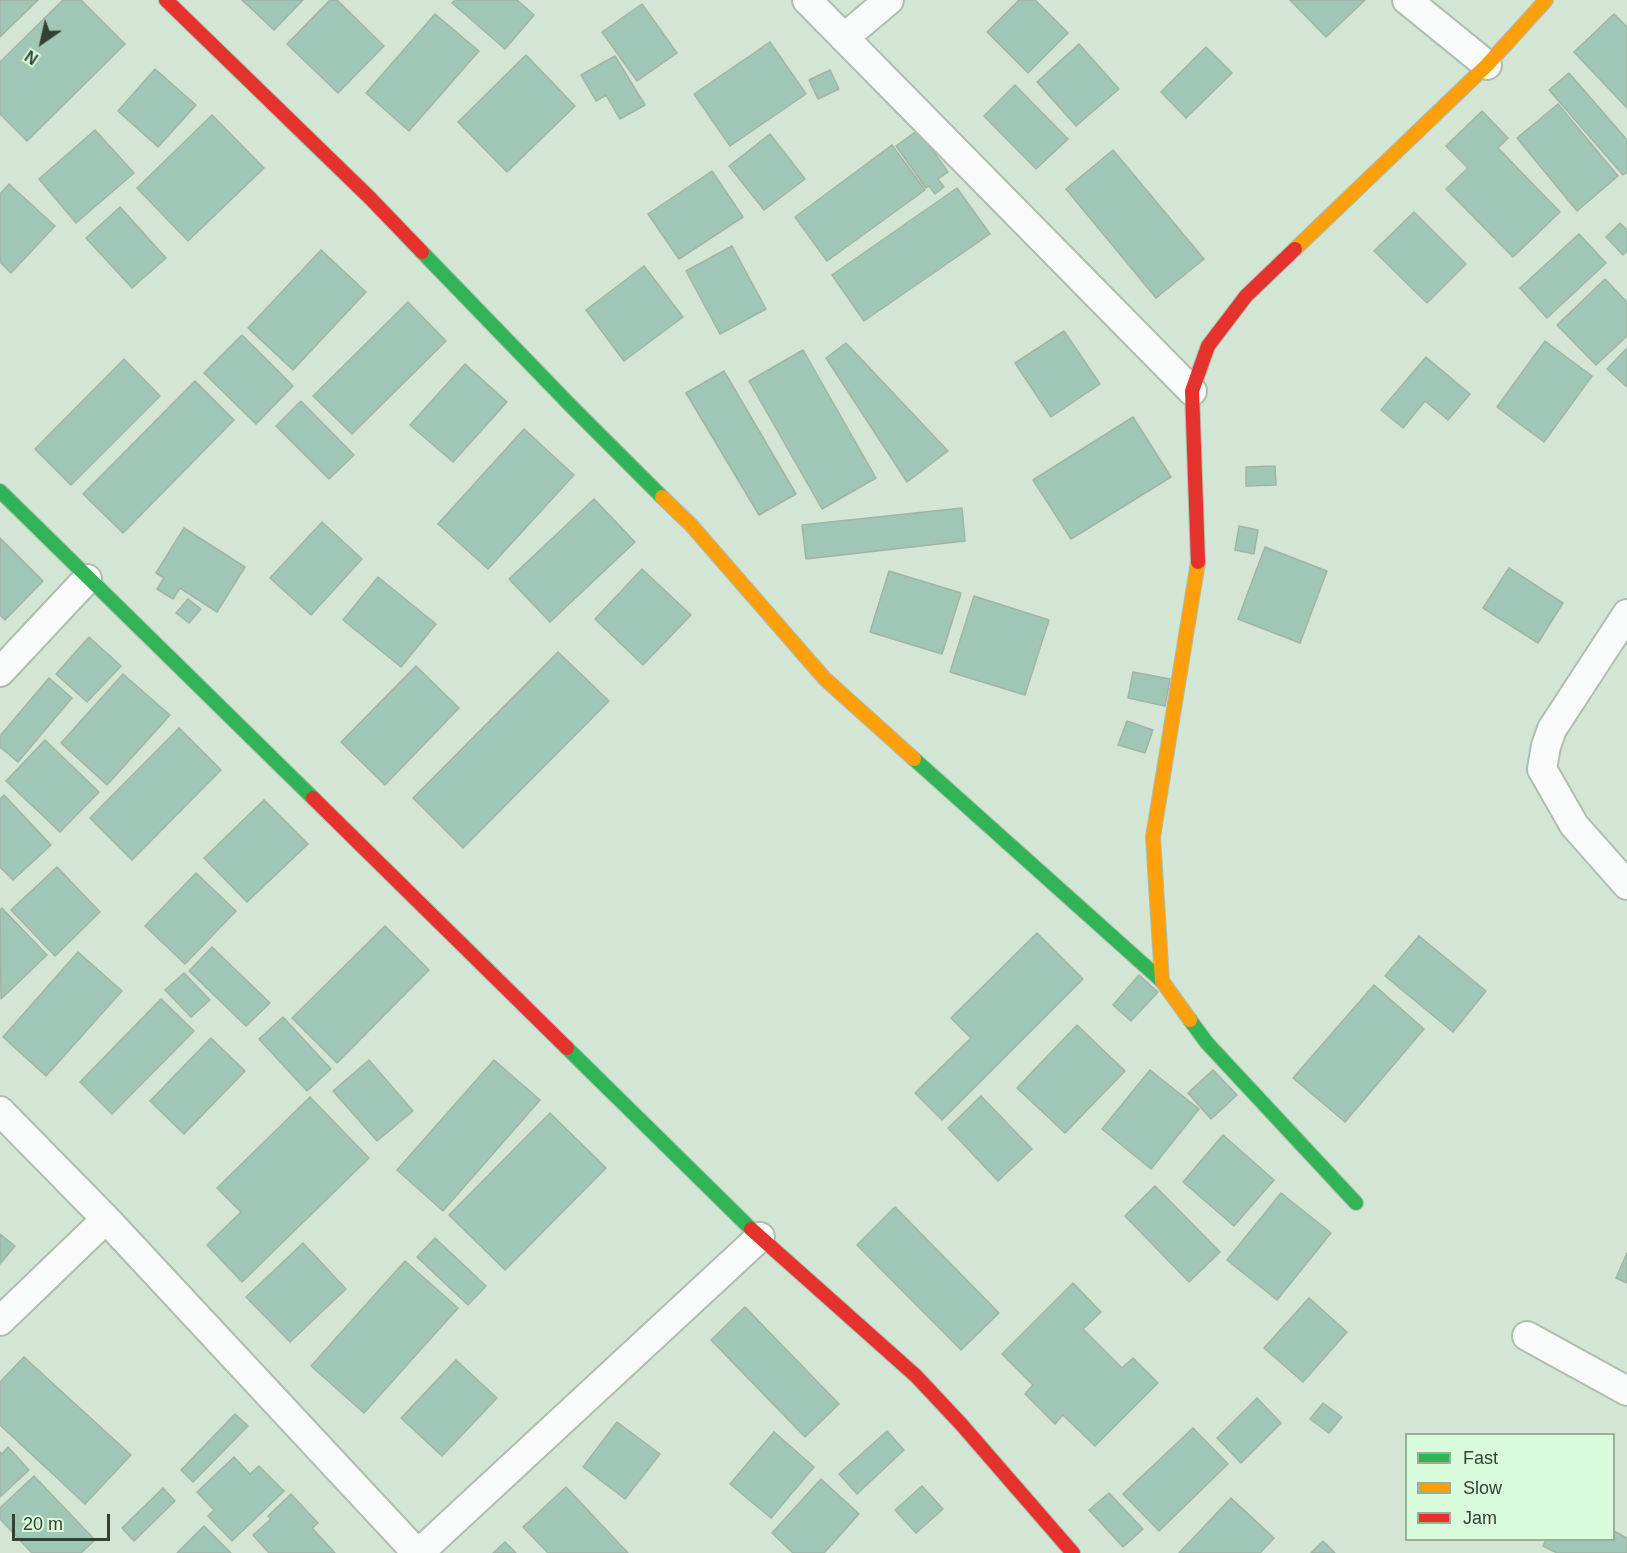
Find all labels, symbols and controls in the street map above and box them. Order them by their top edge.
north arrow [12,12,72,72]
text: N [22,47,41,68]
legend [1405,1433,1615,1541]
text: Fast [1463,1448,1498,1468]
text: Slow [1463,1478,1502,1498]
scale bar [15,1502,112,1540]
text: Jam [1463,1508,1497,1528]
text: 20 m [23,1514,63,1534]

